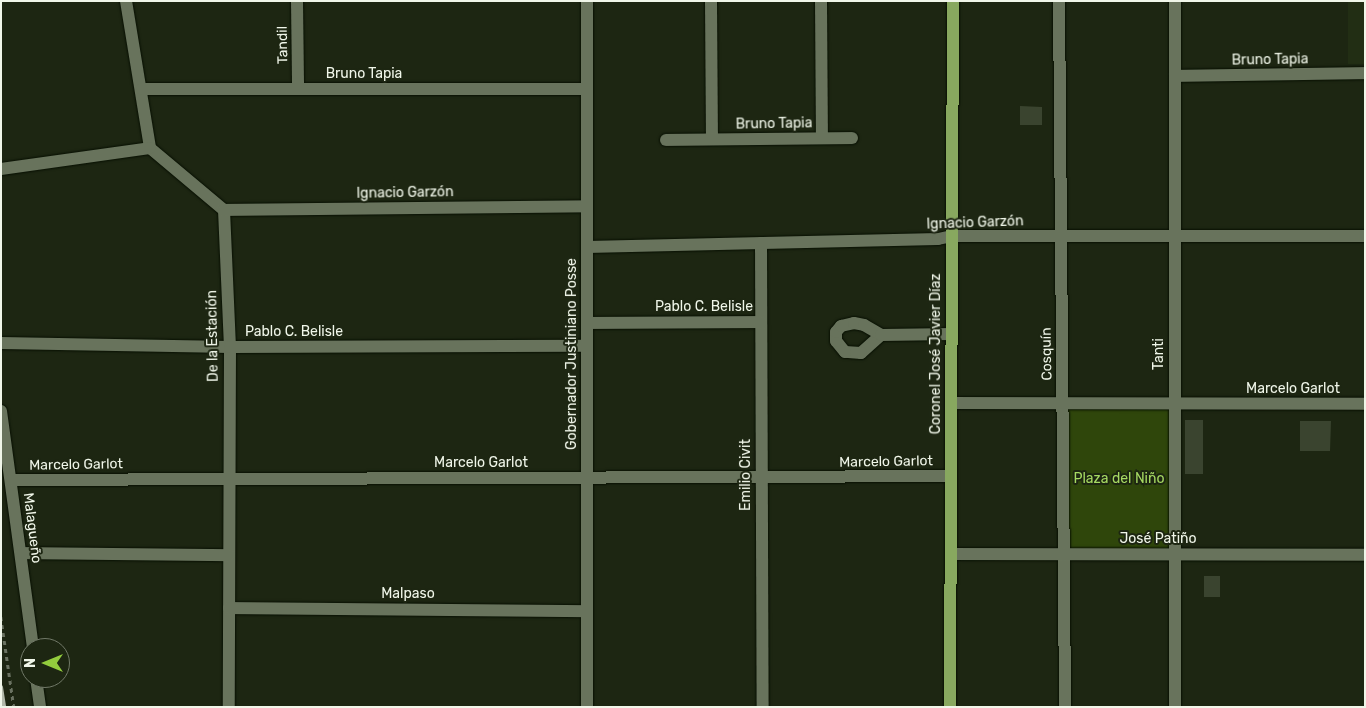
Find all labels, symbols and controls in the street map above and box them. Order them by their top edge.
street label: Tandil [274,26,292,64]
street label: Bruno Tapia [1231,51,1309,69]
street label: Bruno Tapia [325,66,403,82]
street label: Bruno Tapia [735,115,813,133]
street label: Ignacio Garzón [356,184,454,202]
street label: Ignacio Garzón [926,213,1024,233]
street label: Gobernador Justiniano Posse [564,258,580,450]
street label: Coronel José Javier Díaz [928,273,944,435]
street label: De la Estación [204,290,222,382]
street label: Pablo C. Belisle [655,299,753,315]
street label: Pablo C. Belisle [245,324,343,340]
street label: Cosquín [1038,327,1056,381]
street label: Tanti [1151,338,1167,370]
street label: Marcelo Garlot [1246,381,1340,397]
street label: Emilio Civit [738,439,754,511]
street label: Marcelo Garlot [839,453,933,471]
street label: Marcelo Garlot [434,455,528,471]
street label: Marcelo Garlot [29,456,123,474]
park label: Plaza del Niño [1073,471,1165,487]
street label: Malagueño [19,492,45,564]
street label: José Patiño [1119,531,1197,547]
street label: Malpaso [381,586,435,602]
north arrow [20,638,70,688]
text: N [22,658,39,668]

